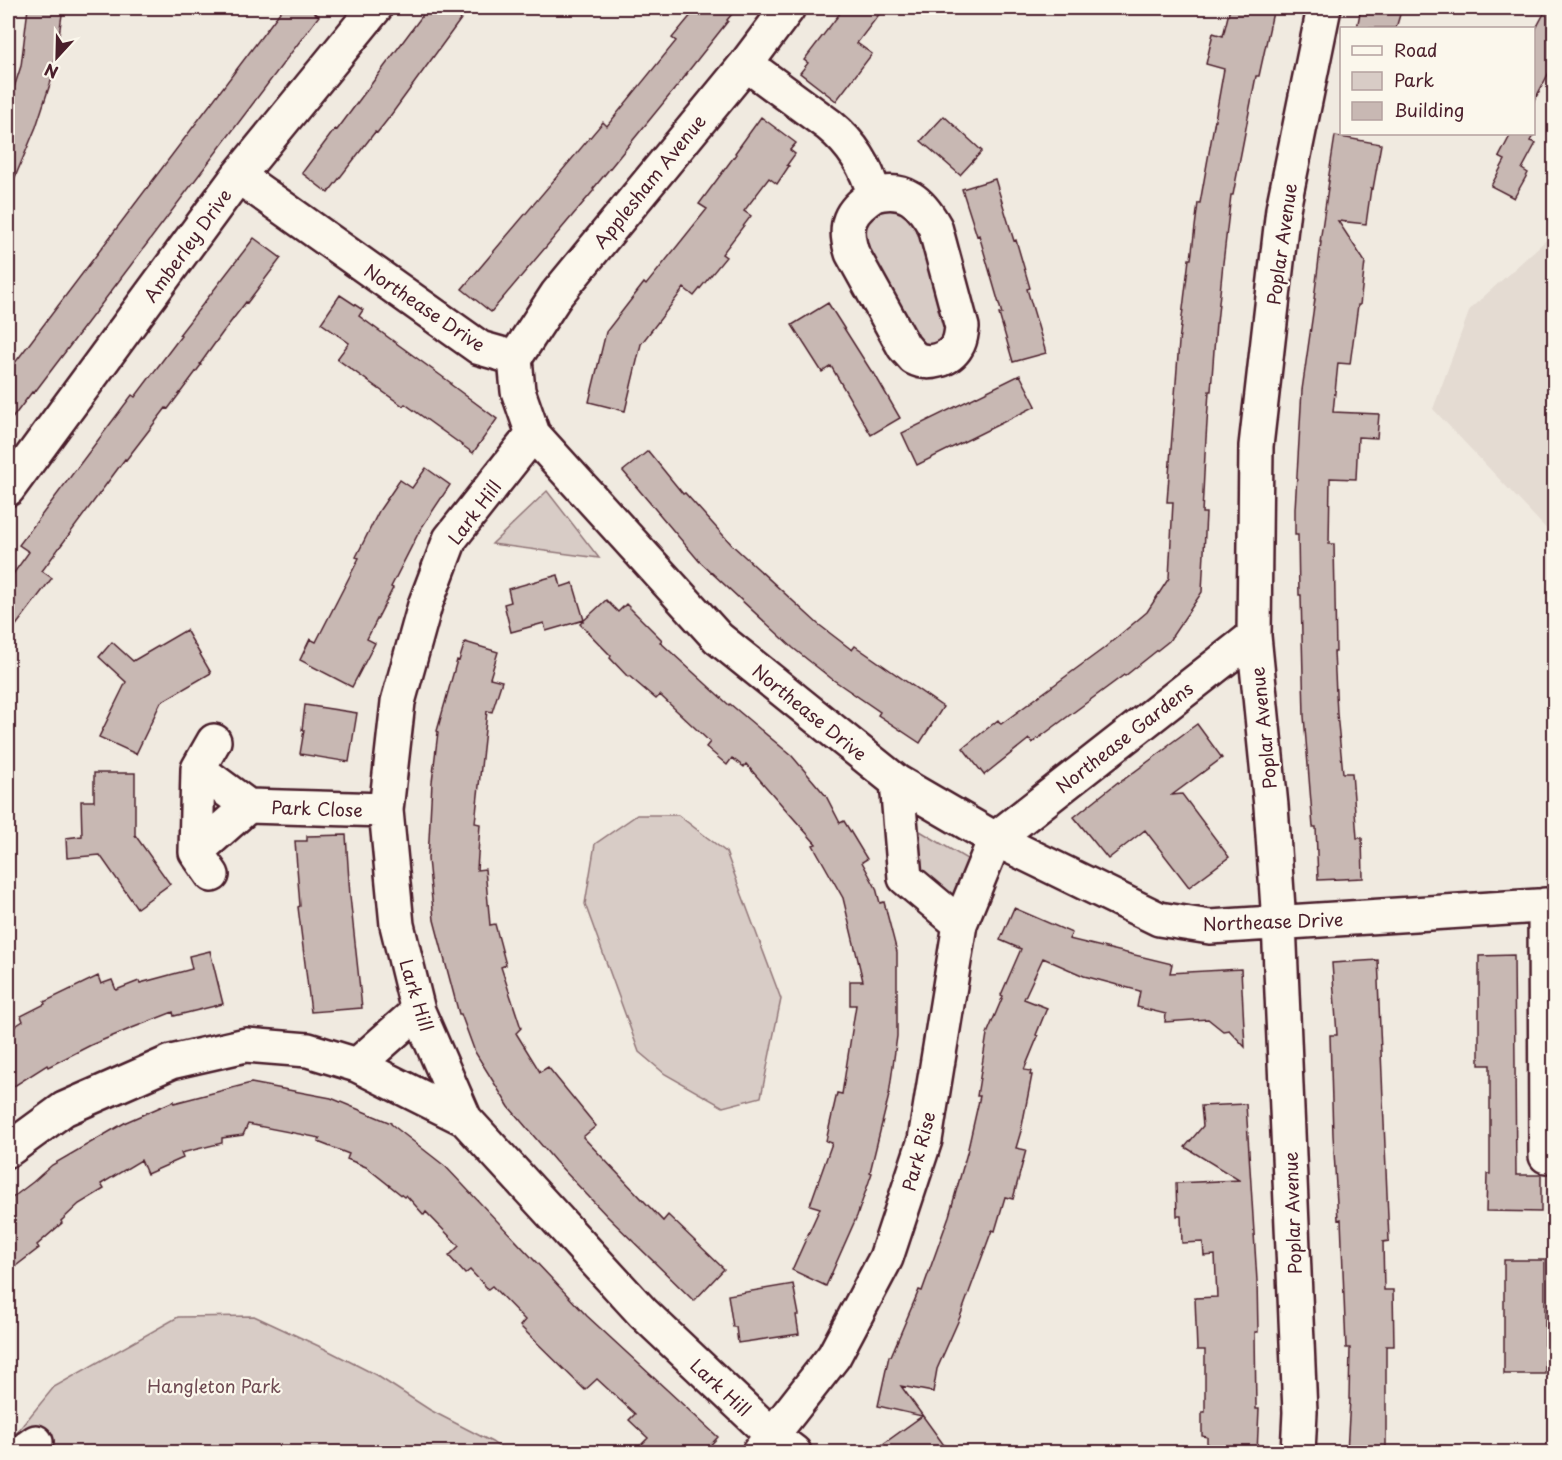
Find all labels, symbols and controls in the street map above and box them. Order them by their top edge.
north arrow [27,27,87,87]
legend [1340,27,1535,135]
text: Road [1394,36,1438,63]
text: N [41,58,61,85]
text: Park [1394,66,1434,93]
text: Building [1394,96,1464,123]
street label: Applesham Avenue [586,108,712,254]
street label: Poplar Avenue [1259,181,1303,307]
street label: Amberley Drive [137,183,237,307]
street label: Northease Drive [359,256,491,358]
street label: Lark Hill [441,474,507,550]
street label: Northease Drive [747,657,873,767]
street label: Poplar Avenue [1243,665,1283,790]
street label: Northease Gardens [1050,675,1198,799]
street label: Park Close [271,793,363,823]
street label: Northease Drive [1202,905,1344,937]
street label: Lark Hill [393,956,441,1034]
street label: Park Rise [894,1108,942,1194]
street label: Poplar Avenue [1276,1151,1308,1275]
street label: Lark Hill [685,1352,757,1422]
park label: Hangleton Park [147,1372,281,1399]

